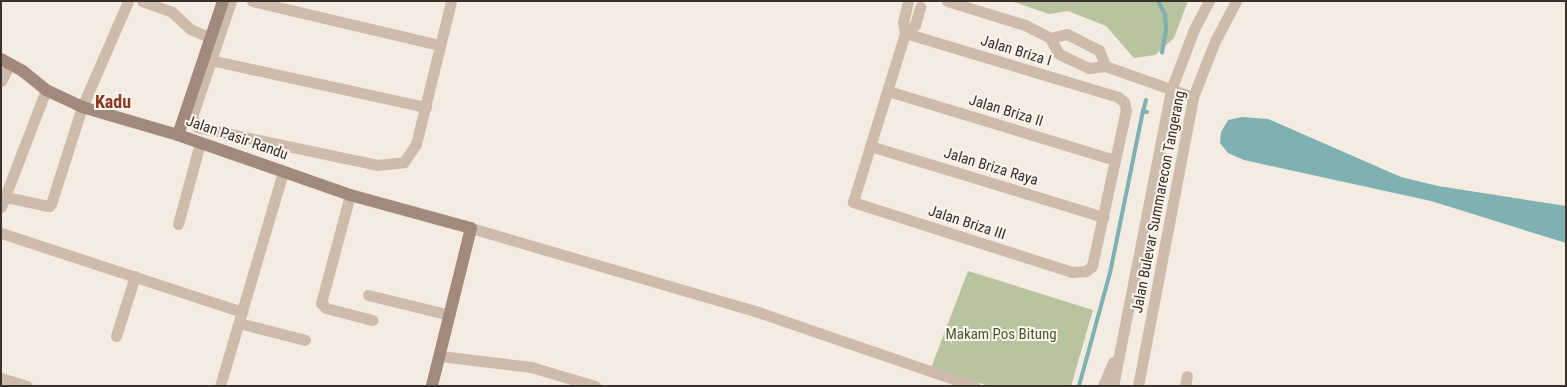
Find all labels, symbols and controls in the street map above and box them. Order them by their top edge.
street label: Jalan Briza I [978,32,1054,70]
street label: Jalan Bulevar Summarecon Tangerang [1129,89,1189,315]
district label: Kadu [95,91,131,113]
street label: Jalan Briza II [967,91,1045,131]
street label: Jalan Pasir Randu [184,112,290,164]
street label: Jalan Briza Raya [942,144,1040,190]
street label: Jalan Briza III [926,202,1008,244]
park label: Makam Pos Bitung [945,326,1057,344]

